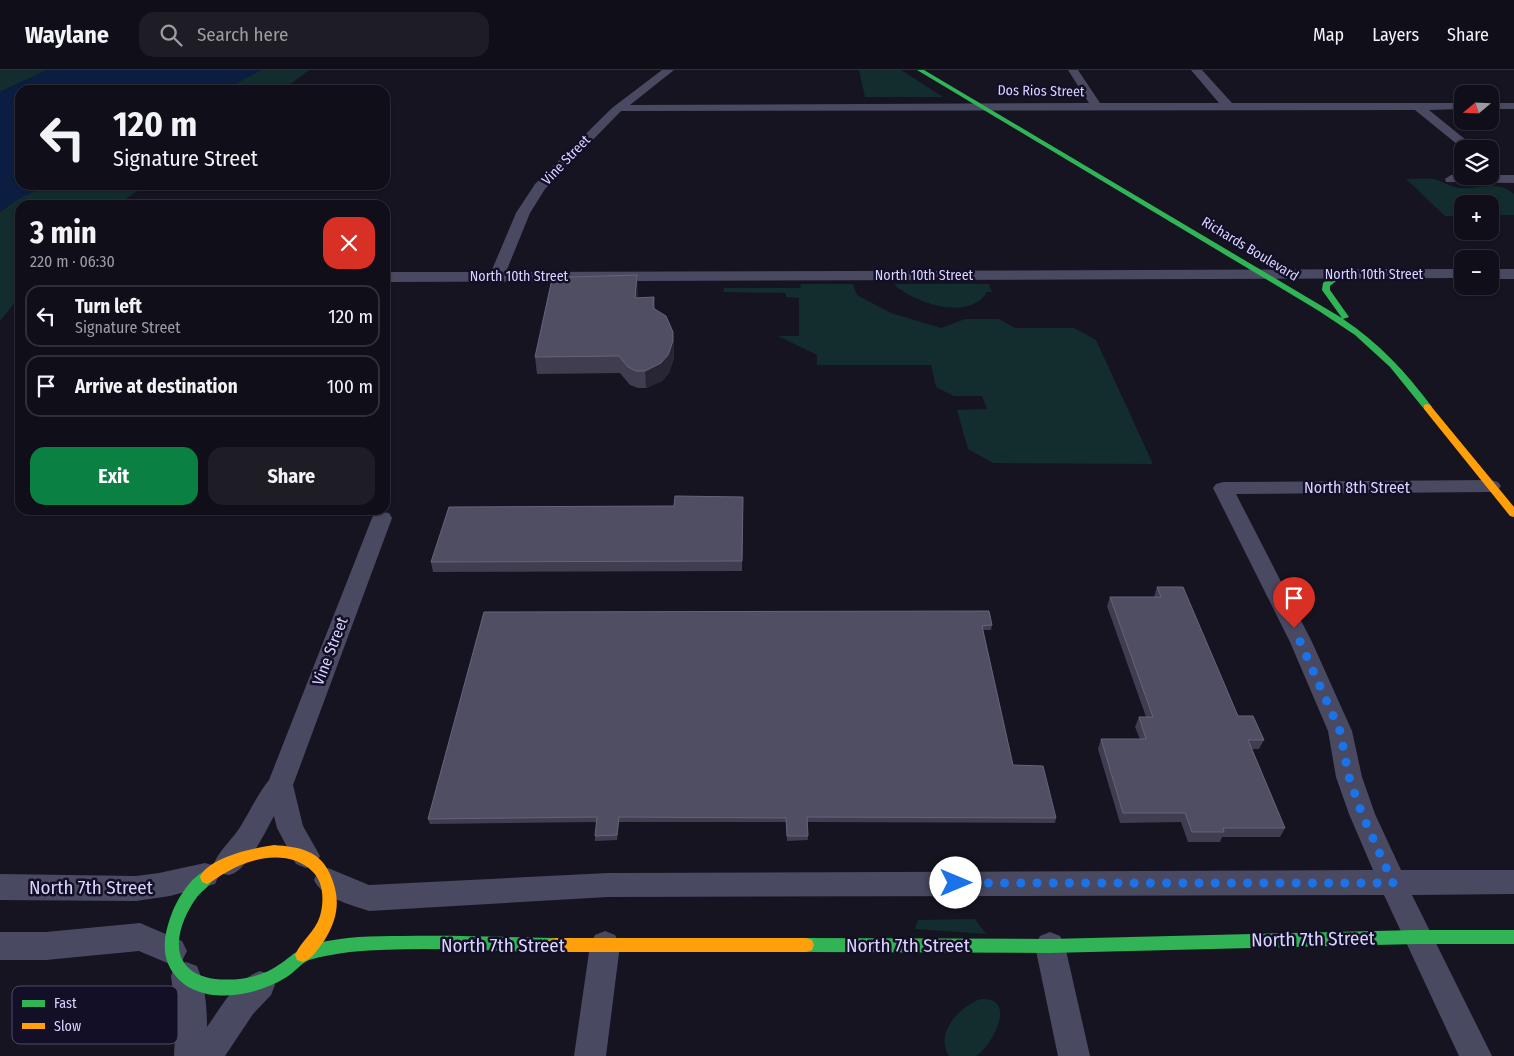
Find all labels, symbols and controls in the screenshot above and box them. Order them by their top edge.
search box [139,12,489,57]
text: Waylane [25,21,109,49]
icon: search [157,21,185,49]
text: Search here [197,23,288,46]
text: Map [1313,24,1344,46]
text: Layers [1372,24,1419,46]
text: Share [1447,24,1489,46]
street label: Dos Rios Street [997,82,1085,100]
north arrow [1454,85,1499,130]
map controls [1454,85,1499,295]
text: 120 m [113,103,197,145]
icon: left [30,105,95,170]
street label: Vine Street [538,131,594,188]
button: layers [1454,140,1499,185]
text: Signature Street [113,145,258,172]
button: + [1454,195,1499,240]
street label: Richards Boulevard [1198,213,1302,285]
text: 3 min [30,215,97,251]
button: close [323,217,375,269]
button: − [1454,250,1499,295]
text: 220 m · 06:30 [30,252,115,271]
street label: North 10th Street [1325,266,1424,283]
street label: North 10th Street [875,267,974,284]
street label: North 10th Street [470,268,569,285]
text: Turn left [75,295,142,318]
icon: left [32,302,60,330]
text: 120 m [328,305,373,328]
text: Signature Street [75,318,181,337]
icon: arrive [32,372,60,400]
text: Arrive at destination [75,375,238,398]
text: 100 m [327,375,373,398]
button: Exit [30,447,198,505]
button: Share [208,447,375,505]
street label: North 8th Street [1304,478,1411,497]
pin [1273,577,1315,628]
icon: arrive [1280,584,1308,612]
street label: Vine Street [308,613,352,688]
position arrow [929,856,981,908]
street label: North 7th Street [29,876,154,899]
street label: North 7th Street [1251,926,1376,952]
street label: North 7th Street [441,934,566,957]
street label: North 7th Street [846,934,971,957]
legend [12,986,178,1044]
text: Fast [54,995,77,1012]
text: Slow [54,1018,81,1035]

